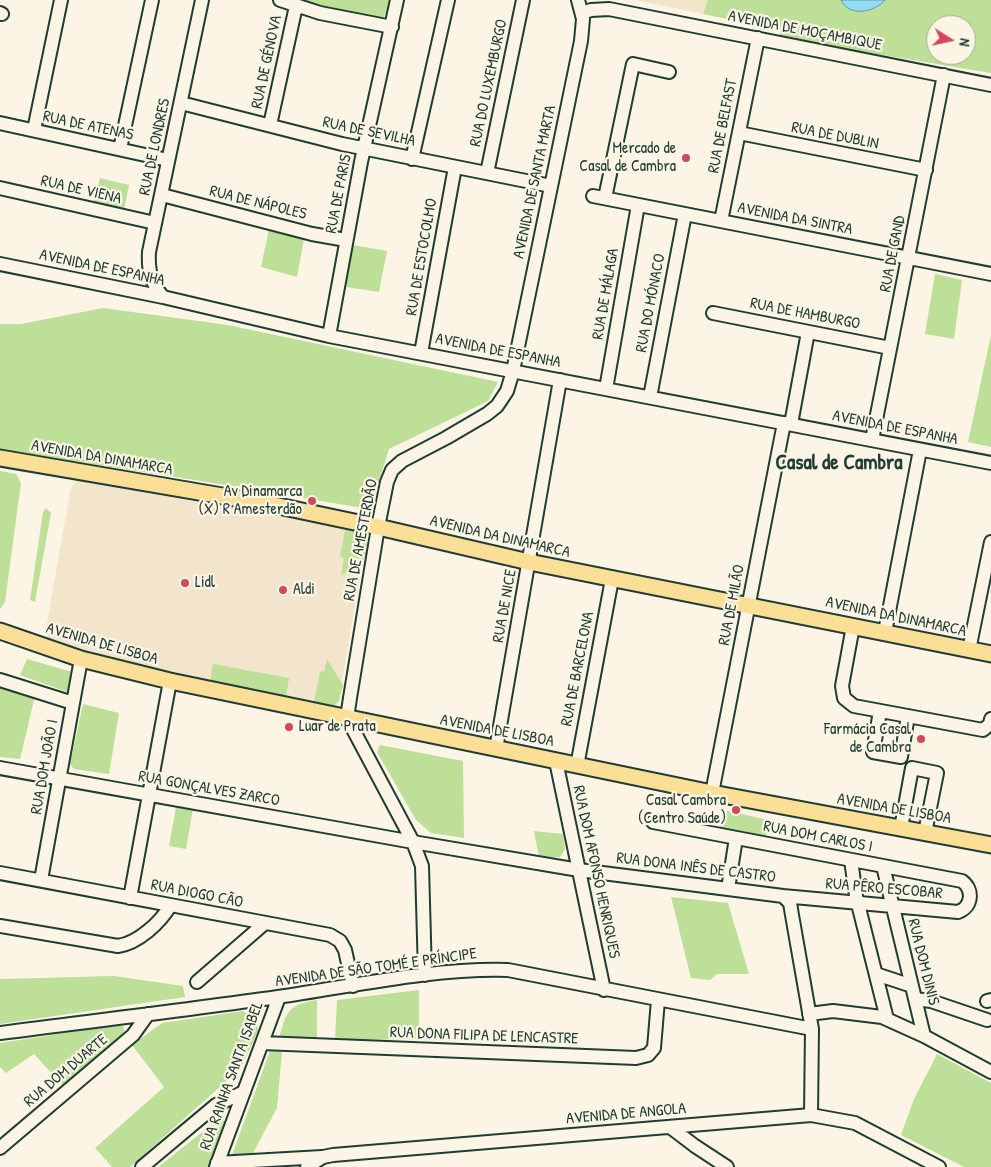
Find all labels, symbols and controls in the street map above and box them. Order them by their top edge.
street label: AVENIDA DE MOÇAMBIQUE [726,7,884,55]
street label: RUA DE GÉNOVA [248,14,286,110]
north arrow [926,15,976,65]
street label: RUA DO LUXEMBURGO [466,18,512,148]
text: N [955,37,975,48]
street label: RUA DE BELFAST [704,77,742,175]
street label: RUA DE LONDRES [135,97,175,197]
street label: AVENIDA DE SANTA MARTA [509,104,561,260]
street label: RUA DE ATENAS [41,107,135,145]
street label: RUA DE SEVILHA [321,113,417,151]
street label: RUA DE DUBLIN [790,118,880,154]
place label: Mercado de Casal de Cambra [579,139,676,177]
marker: Mercado de Casal de Cambra [680,152,692,164]
street label: RUA DE PARIS [322,153,356,235]
street label: RUA DE VIENA [39,171,123,209]
street label: RUA DE NÁPOLES [208,182,308,224]
street label: RUA DE ESTOCOLMO [402,197,442,317]
street label: AVENIDA DA SINTRA [736,198,854,240]
street label: RUA DE GAND [876,214,910,294]
street label: AVENIDA DE ESPANHA [38,245,166,291]
street label: RUA DE MÁLAGA [589,247,623,341]
street label: RUA DO MÓNACO [632,252,670,354]
street label: RUA DE HAMBURGO [748,294,862,334]
street label: AVENIDA DE ESPANHA [434,329,562,373]
street label: AVENIDA DE ESPANHA [831,406,959,450]
street label: AVENIDA DA DINAMARCA [30,436,174,480]
district label: Casal de Cambra [776,450,902,476]
street label: RUA DE AMESTERDÃO [340,477,382,603]
place label: Av Dinamarca (X) R Amesterdão [198,482,302,520]
marker: Av Dinamarca (X) R Amesterdão [306,495,318,507]
street label: AVENIDA DA DINAMARCA [428,512,572,562]
street label: RUA DE MILÃO [715,563,749,647]
street label: RUA DE NICE [489,568,521,644]
place label: Lidl [195,573,215,593]
marker: Lidl [179,577,191,589]
place label: Aldi [293,580,315,600]
marker: Aldi [277,584,289,596]
street label: AVENIDA DA DINAMARCA [824,593,968,641]
street label: RUA DE BARCELONA [558,610,598,728]
street label: AVENIDA DE LISBOA [44,619,160,669]
street label: AVENIDA DE LISBOA [439,711,555,751]
place label: Luar de Prata [299,717,376,737]
street label: RUA DOM JOÃO I [27,718,63,816]
place label: Farmácia Casal de Cambra [824,720,911,758]
marker: Luar de Prata [283,721,295,733]
marker: Farmácia Casal de Cambra [915,733,927,745]
street label: RUA GONÇALVES ZARCO [137,767,281,811]
street label: RUA DOM AFONSO HENRIQUES [568,784,624,960]
street label: AVENIDA DE LISBOA [835,790,953,828]
place label: Casal Cambra (Centro Saúde) [638,791,726,829]
marker: Casal Cambra (Centro Saúde) [730,804,742,816]
street label: RUA DOM CARLOS I [762,817,874,857]
street label: RUA DONA INÊS DE CASTRO [615,849,777,887]
street label: RUA PÊRO ESCOBAR [825,874,943,904]
street label: RUA DIOGO CÃO [149,876,245,912]
street label: RUA DOM DINIS [903,917,943,1007]
street label: AVENIDA DE SÃO TOMÉ E PRÍNCIPE [274,944,478,992]
street label: RUA RAINHA SANTA ISABEL [196,999,268,1153]
street label: RUA DONA FILIPA DE LENCASTRE [390,1023,578,1049]
street label: RUA DOM DUARTE [20,1030,112,1112]
street label: AVENIDA DE ANGOLA [565,1099,687,1129]

